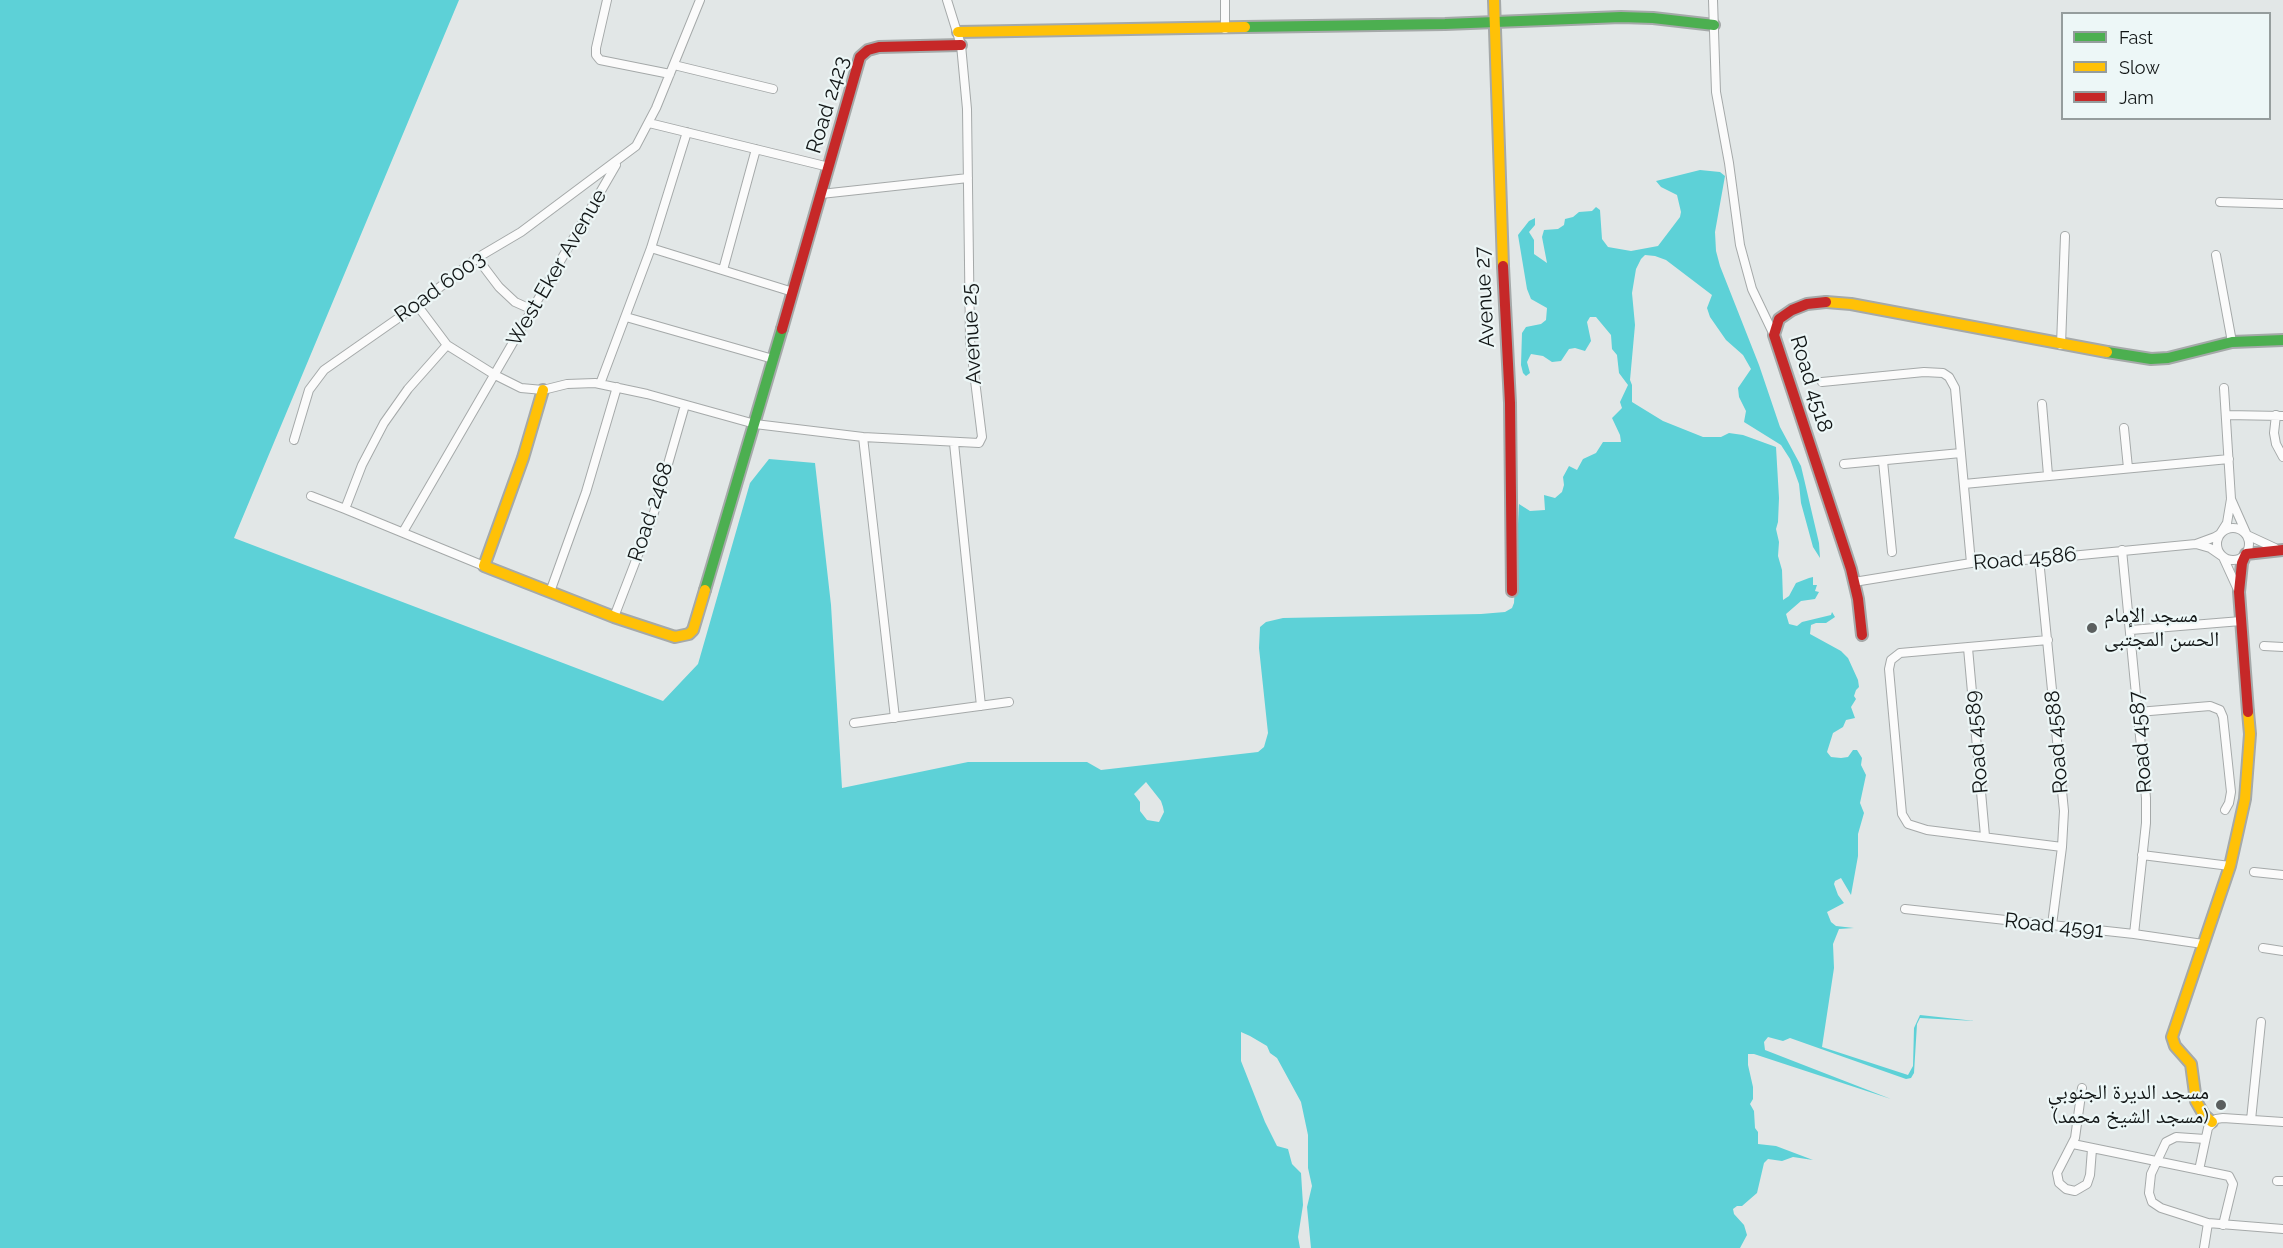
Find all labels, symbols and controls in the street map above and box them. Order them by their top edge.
legend [2061,12,2271,120]
text: Fast [2119,27,2153,48]
street label: Road 2423 [801,53,855,157]
text: Slow [2119,57,2160,78]
text: Jam [2119,87,2154,108]
street label: West Eker Avenue [502,185,612,351]
street label: Road 6003 [390,246,490,328]
street label: Avenue 27 [1470,246,1500,348]
street label: Avenue 25 [957,283,987,385]
street label: Road 4518 [1784,332,1838,436]
street label: Road 2468 [623,459,679,565]
street label: Road 4586 [1972,542,2078,576]
place label: مسجد الإمام الحسن المجتبى [2104,603,2219,653]
marker: مسجد الإمام الحسن المجتبى [2085,621,2099,635]
street label: Road 4589 [1960,689,1994,795]
street label: Road 4588 [2040,689,2074,795]
street label: Road 4587 [2124,690,2158,794]
street label: Road 4591 [2003,908,2105,944]
place label: مسجد الديرة الجنوبي (مسجد الشيخ محمد) [2048,1080,2209,1130]
marker: مسجد الديرة الجنوبي (مسجد الشيخ محمد) [2214,1098,2228,1112]

